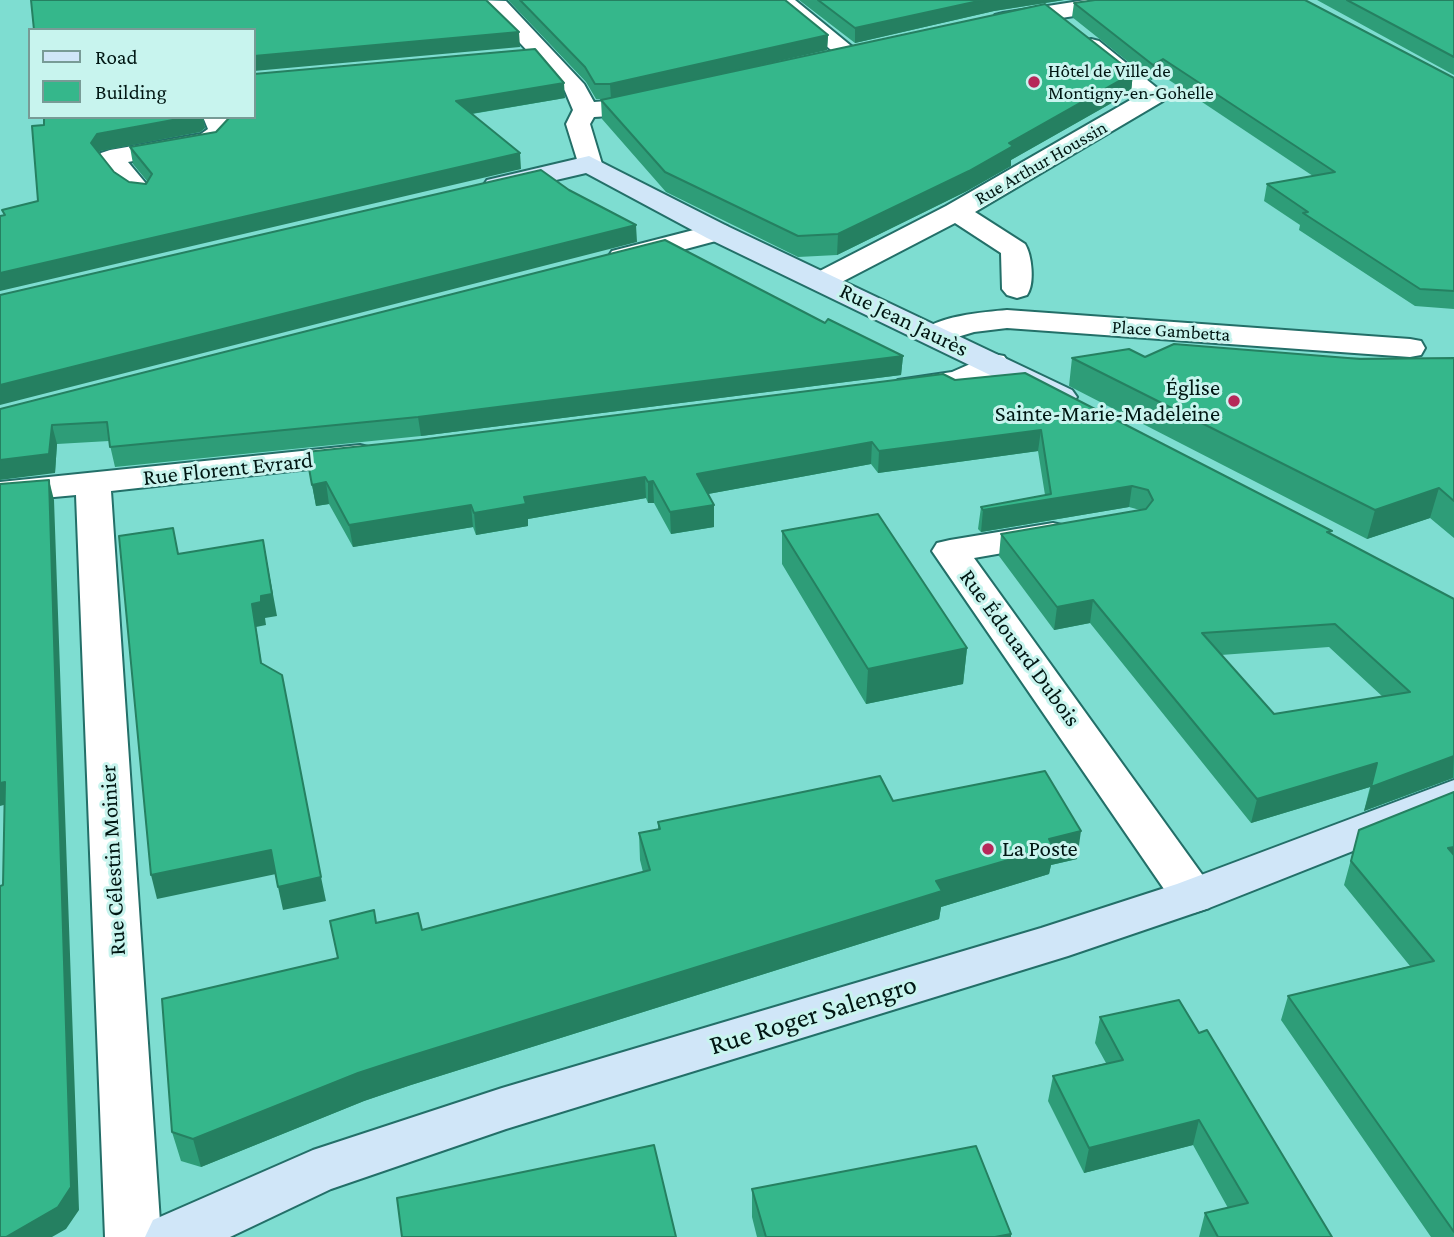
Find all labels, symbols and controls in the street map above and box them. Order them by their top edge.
legend [28,28,256,119]
text: Road [95,45,138,69]
place label: Hôtel de Ville de Montigny-en-Gohelle [1048,60,1214,104]
marker: Hôtel de Ville de Montigny-en-Gohelle [1026,74,1042,90]
text: Building [95,80,167,104]
street label: Rue Arthur Houssin [971,116,1111,210]
street label: Rue Jean Jaurès [835,277,973,363]
street label: Place Gambetta [1111,315,1231,347]
place label: Église Sainte-Marie-Madeleine [995,374,1220,428]
marker: Église Sainte-Marie-Madeleine [1226,393,1242,409]
street label: Rue Florent Evrard [142,446,314,492]
street label: Rue Édouard Dubois [954,564,1086,732]
street label: Rue Célestin Moinier [94,764,132,956]
place label: La Poste [1002,835,1078,863]
marker: La Poste [980,841,996,857]
street label: Rue Roger Salengro [705,967,921,1063]

